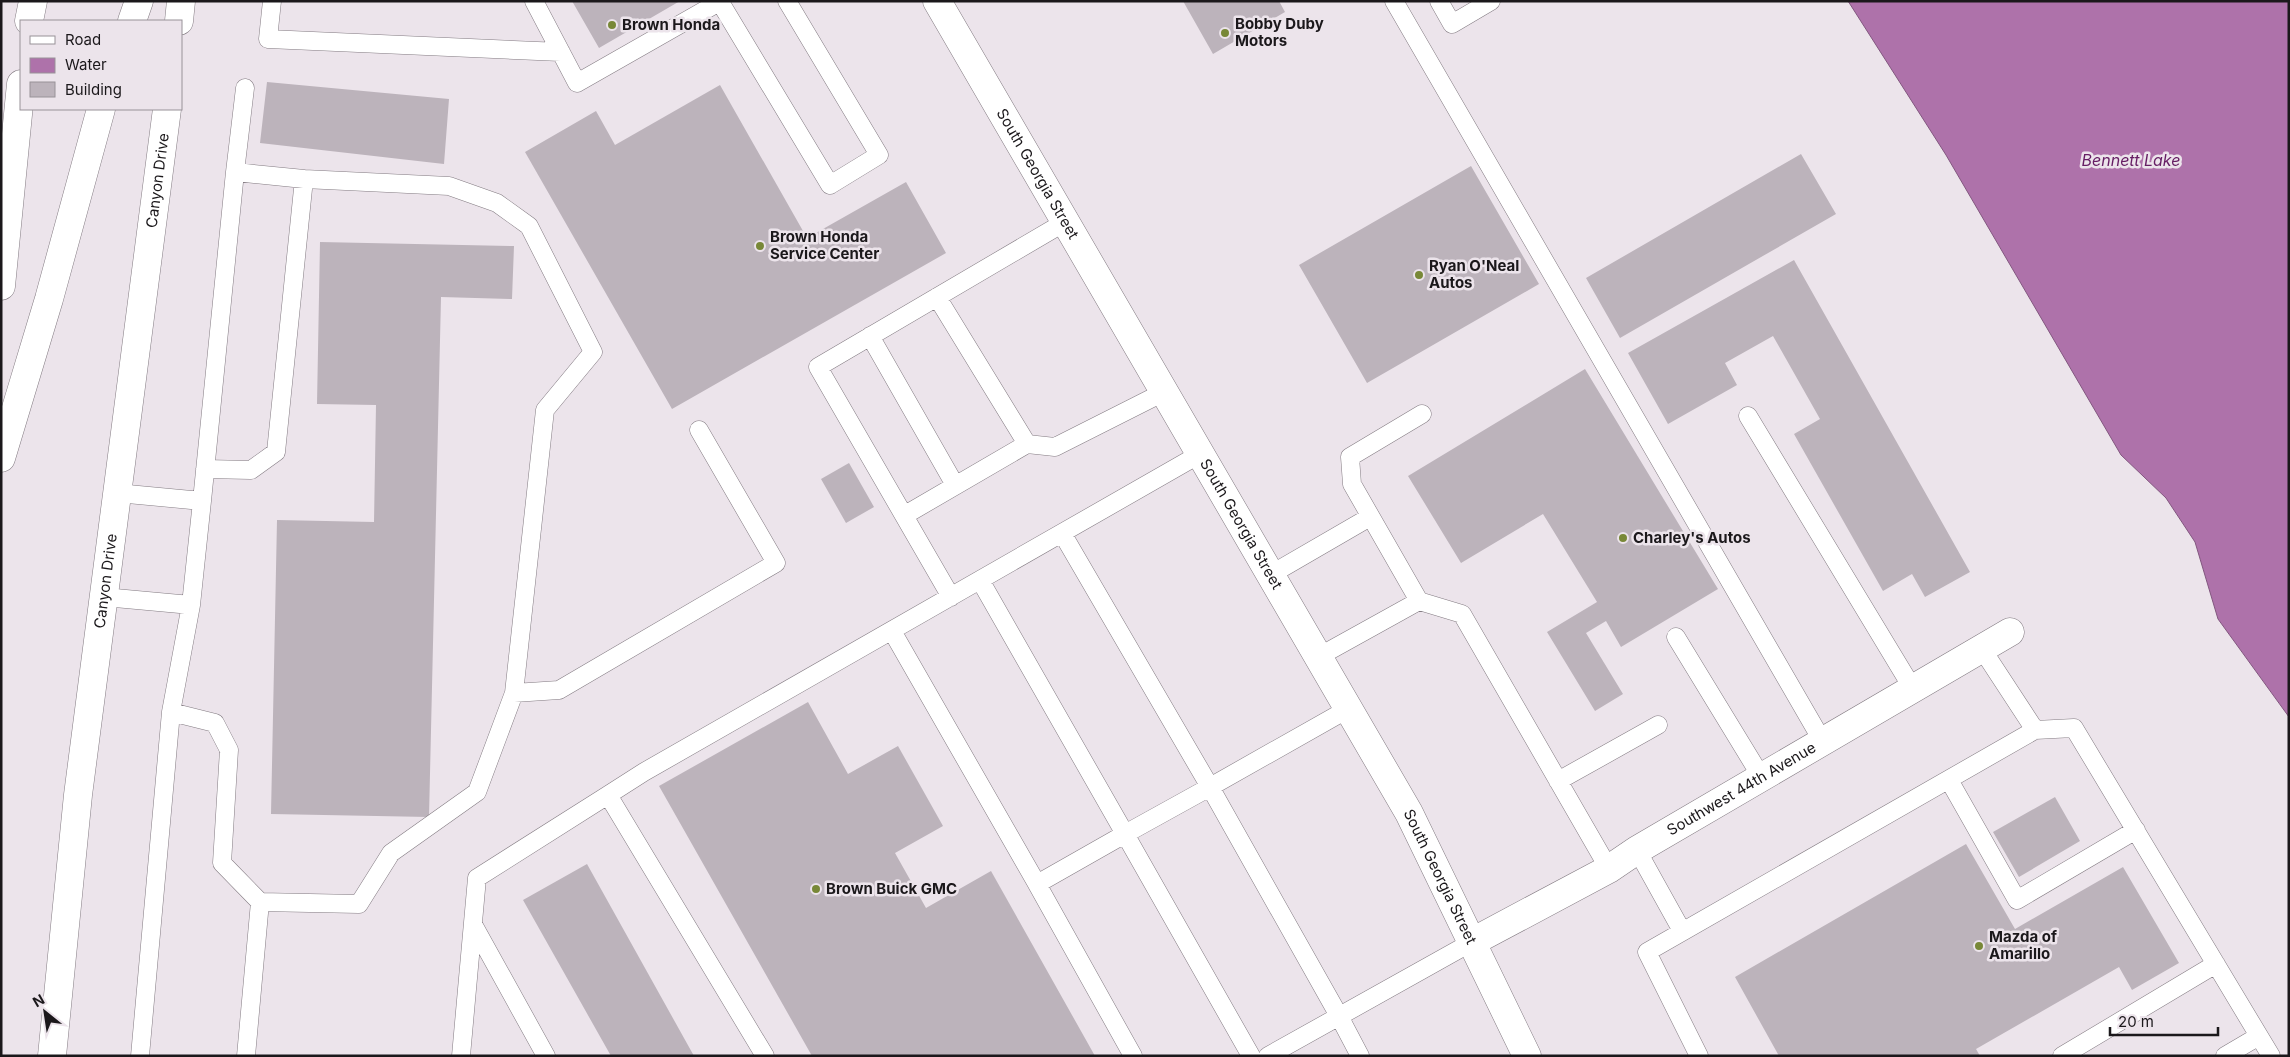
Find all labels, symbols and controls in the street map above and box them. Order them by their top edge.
place label: Bobby Duby Motors [1235,14,1324,50]
place label: Brown Honda [622,15,720,34]
marker: Brown Honda [606,19,618,31]
legend [20,20,182,110]
marker: Bobby Duby Motors [1219,27,1231,39]
text: Road [65,30,101,49]
text: Water [65,55,107,74]
text: Building [65,80,122,99]
street label: South Georgia Street [993,105,1083,242]
street label: Canyon Drive [142,132,173,229]
water label: Bennett Lake [2082,150,2180,170]
place label: Brown Honda Service Center [770,227,879,263]
marker: Brown Honda Service Center [754,240,766,252]
place label: Ryan O'Neal Autos [1429,256,1519,292]
marker: Ryan O'Neal Autos [1413,269,1425,281]
street label: South Georgia Street [1196,455,1287,593]
place label: Charley's Autos [1633,528,1751,547]
street label: Canyon Drive [90,532,121,630]
marker: Charley's Autos [1617,532,1629,544]
street label: Southwest 44th Avenue [1663,738,1819,839]
street label: South Georgia Street [1400,806,1481,947]
place label: Brown Buick GMC [826,879,957,898]
marker: Brown Buick GMC [810,883,822,895]
place label: Mazda of Amarillo [1989,927,2057,963]
marker: Mazda of Amarillo [1973,940,1985,952]
north arrow [20,987,70,1037]
text: N [29,990,47,1010]
scale bar [2110,1004,2218,1036]
text: 20 m [2118,1012,2154,1031]

